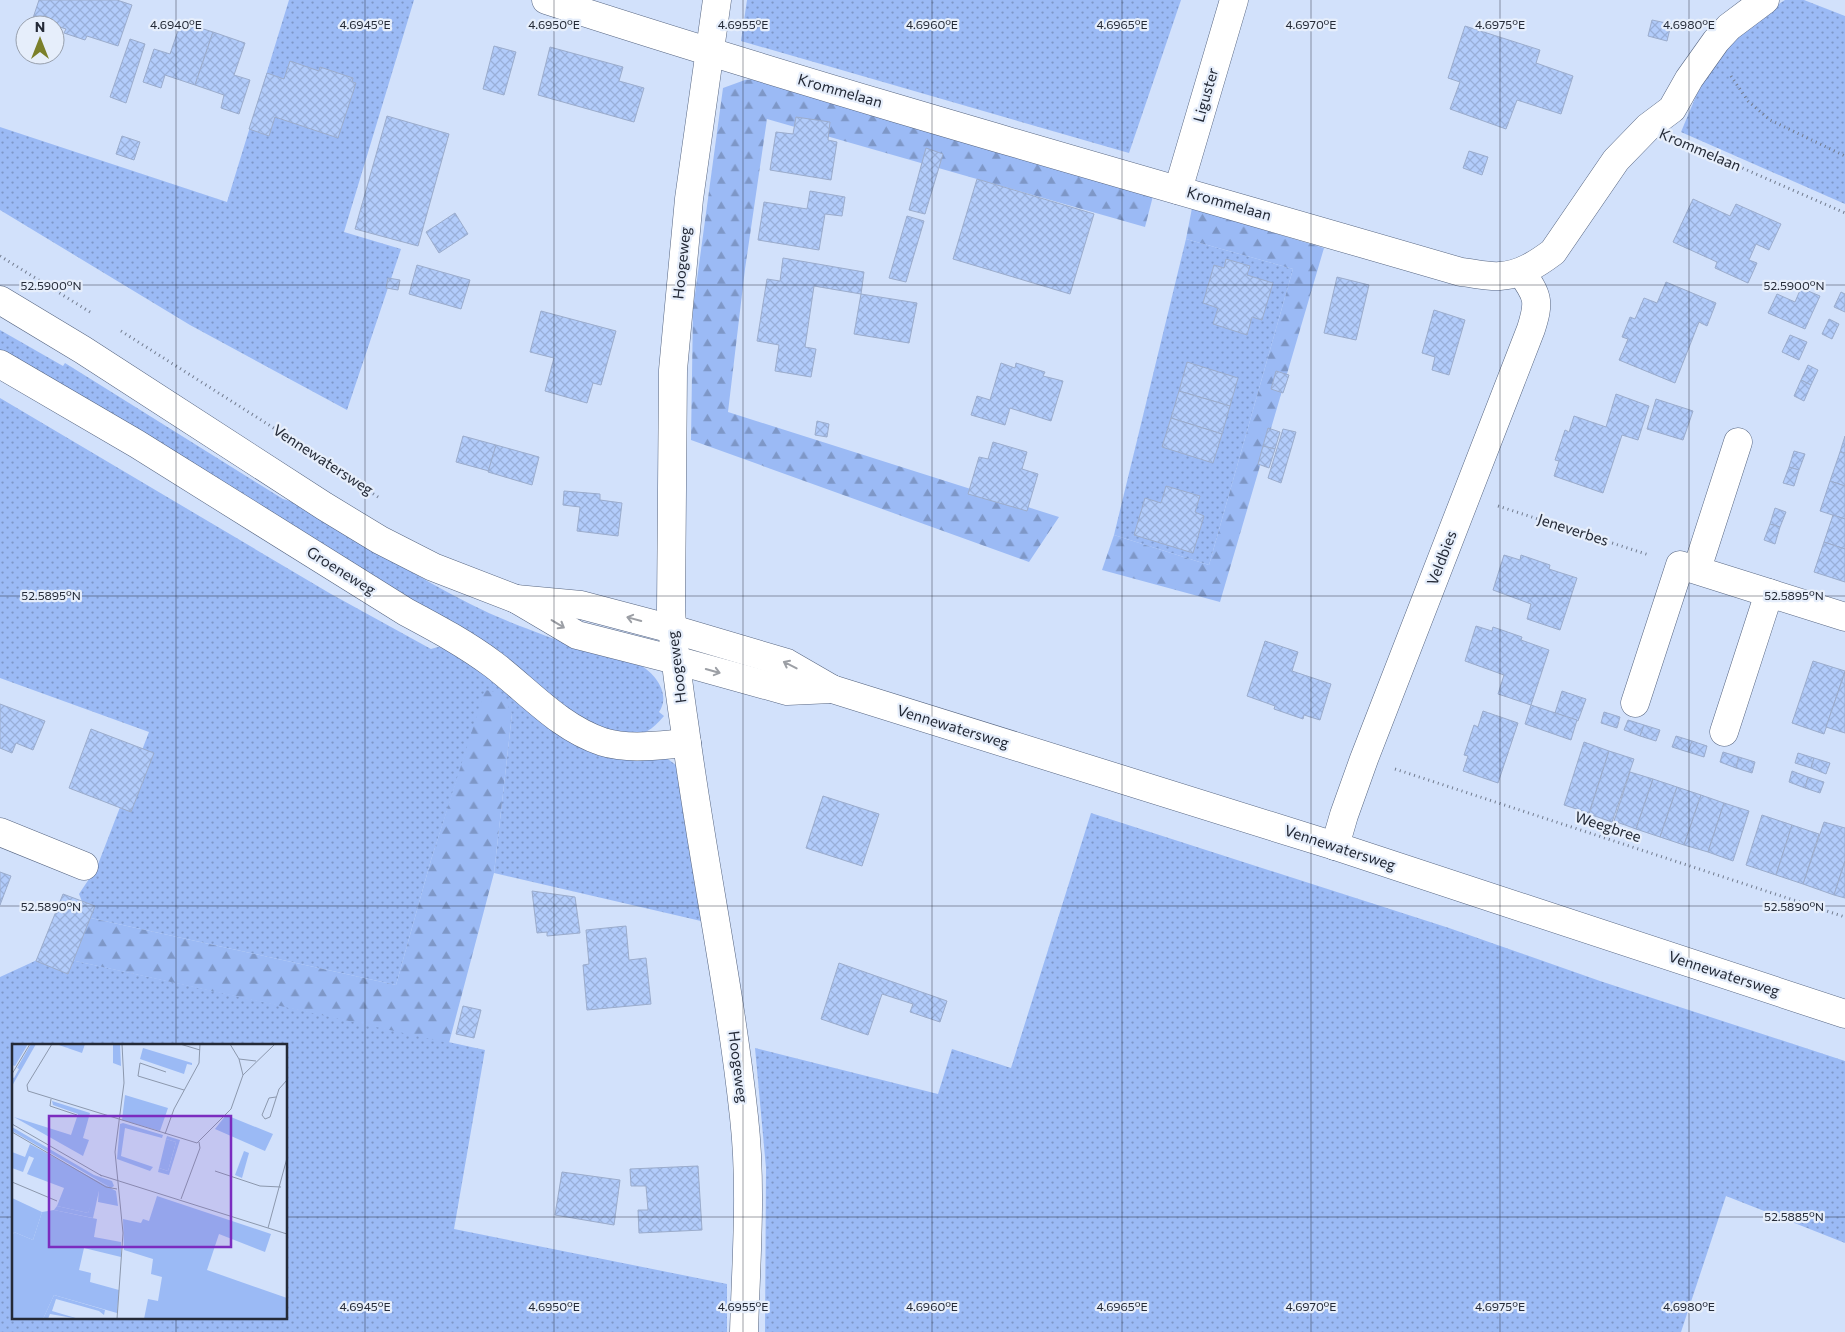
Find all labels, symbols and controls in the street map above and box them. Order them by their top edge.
north arrow [15,15,65,65]
text: 4.6940°E [150,17,202,31]
text: 4.6945°E [339,17,391,31]
text: 4.6950°E [528,17,580,31]
text: 4.6955°E [718,17,768,31]
text: 4.6960°E [906,17,958,31]
text: 4.6965°E [1096,17,1148,31]
text: 4.6970°E [1286,17,1336,31]
text: 4.6975°E [1475,17,1525,31]
text: 4.6980°E [1663,17,1715,31]
text: N [35,18,45,35]
street label: Liguster [1189,65,1221,124]
street label: Krommelaan [796,69,885,111]
street label: Krommelaan [1657,124,1744,174]
street label: Krommelaan [1185,182,1274,224]
street label: Hoogeweg [668,226,694,300]
text: 52.5900°N [21,278,81,292]
text: 52.5900°N [1764,278,1824,292]
street label: Vennewatersweg [270,420,377,498]
street label: Jeneverbes [1536,509,1611,549]
street label: Veldbies [1422,528,1460,588]
street label: Groeneweg [304,542,379,598]
text: 52.5895°N [21,588,81,602]
text: 52.5895°N [1764,588,1824,602]
one-way arrow [627,614,643,623]
one-way arrow [551,620,565,630]
street label: Hoogeweg [663,630,689,704]
one-way arrow [782,660,797,670]
one-way arrow [705,666,721,676]
street label: Vennewatersweg [895,700,1011,752]
street label: Weegbree [1573,807,1644,845]
street label: Vennewatersweg [1282,821,1398,874]
text: 52.5890°N [21,899,81,913]
text: 52.5890°N [1764,899,1824,913]
street label: Vennewatersweg [1666,947,1782,1000]
street label: Hoogeweg [726,1030,752,1104]
inset map [12,1044,288,1320]
text: 52.5885°N [1764,1209,1824,1223]
text: 4.6945°E [339,1299,391,1313]
text: 4.6950°E [528,1299,580,1313]
text: 4.6955°E [718,1299,768,1313]
text: 4.6960°E [906,1299,958,1313]
text: 4.6965°E [1096,1299,1148,1313]
text: 4.6970°E [1286,1299,1336,1313]
text: 4.6975°E [1475,1299,1525,1313]
text: 4.6980°E [1663,1299,1715,1313]

